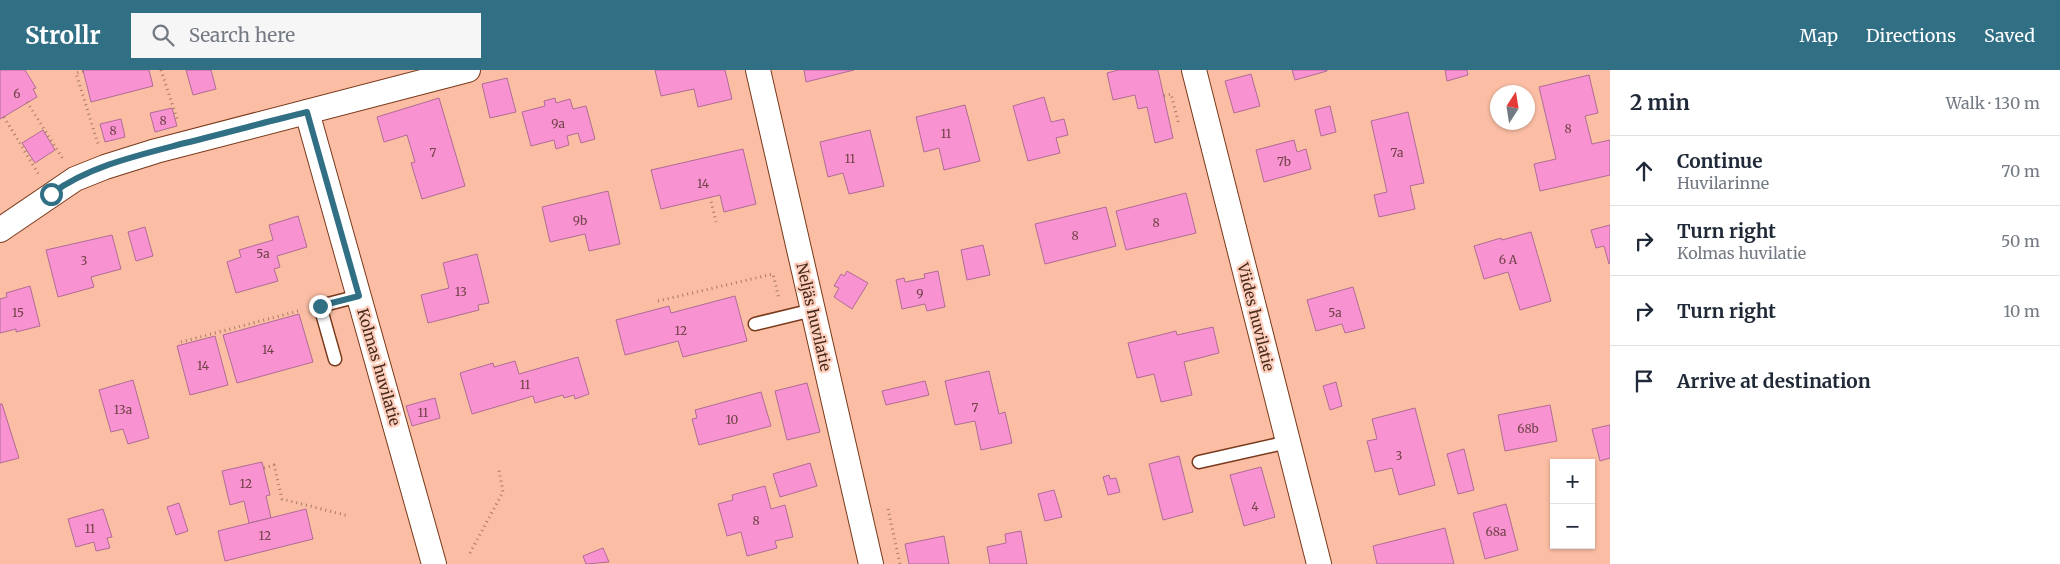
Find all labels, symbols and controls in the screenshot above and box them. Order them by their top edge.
search box [131,13,481,58]
text: Strollr [25,20,101,51]
icon: search [149,21,177,49]
text: Search here [189,23,295,47]
text: Map [1800,24,1838,47]
text: Directions [1866,24,1956,47]
text: Saved [1984,24,2035,47]
north arrow [1490,85,1535,130]
house number: 6 [13,86,21,101]
text: 2 min [1630,89,1690,116]
text: Walk · 130 m [1946,93,2040,113]
house number: 8 [159,113,167,128]
house number: 9a [551,116,565,131]
house number: 8 [1564,121,1572,136]
house number: 8 [109,123,117,138]
house number: 11 [941,126,952,141]
house number: 7 [430,145,437,160]
house number: 7a [1391,145,1404,160]
text: Continue [1677,149,1763,173]
house number: 11 [845,151,856,166]
house number: 7b [1277,154,1291,169]
icon: ahead [1630,157,1658,185]
text: 70 m [2001,161,2040,181]
text: Huvilarinne [1677,173,1769,193]
house number: 14 [697,176,710,191]
route start [40,183,63,206]
house number: 9b [573,213,587,228]
house number: 8 [1152,215,1160,230]
text: Turn right [1677,219,1776,243]
icon: right [1630,227,1658,255]
house number: 8 [1071,228,1079,243]
text: 50 m [2001,231,2040,251]
text: Kolmas huvilatie [1677,243,1806,263]
house number: 5a [256,246,270,261]
house number: 6 A [1499,252,1518,267]
house number: 3 [81,253,88,268]
street label: Viides huvilatie [1233,260,1279,373]
street label: Neljäs huvilatie [792,261,836,373]
house number: 13 [455,284,467,299]
house number: 9 [916,286,924,301]
route end [309,295,332,318]
icon: right [1630,297,1658,325]
text: Turn right [1677,299,1776,323]
text: 10 m [2003,301,2040,321]
house number: 15 [12,305,24,320]
house number: 5a [1328,305,1342,320]
street label: Kolmas huvilatie [353,306,405,428]
house number: 12 [675,323,687,338]
house number: 14 [262,342,275,357]
house number: 14 [197,358,210,373]
icon: arrive [1630,367,1658,395]
text: Arrive at destination [1677,369,1871,393]
house number: 11 [520,377,531,392]
house number: 7 [972,400,979,415]
house number: 13a [114,402,133,417]
house number: 11 [418,405,429,420]
house number: 10 [726,412,739,427]
house number: 68b [1517,421,1539,436]
house number: 3 [1396,448,1403,463]
map controls [1550,459,1595,549]
button: + [1550,459,1595,504]
house number: 12 [240,476,252,491]
house number: 4 [1251,499,1259,514]
button: − [1550,504,1595,549]
house number: 8 [752,513,760,528]
house number: 11 [85,521,96,536]
house number: 68a [1486,524,1507,539]
house number: 12 [259,528,271,543]

